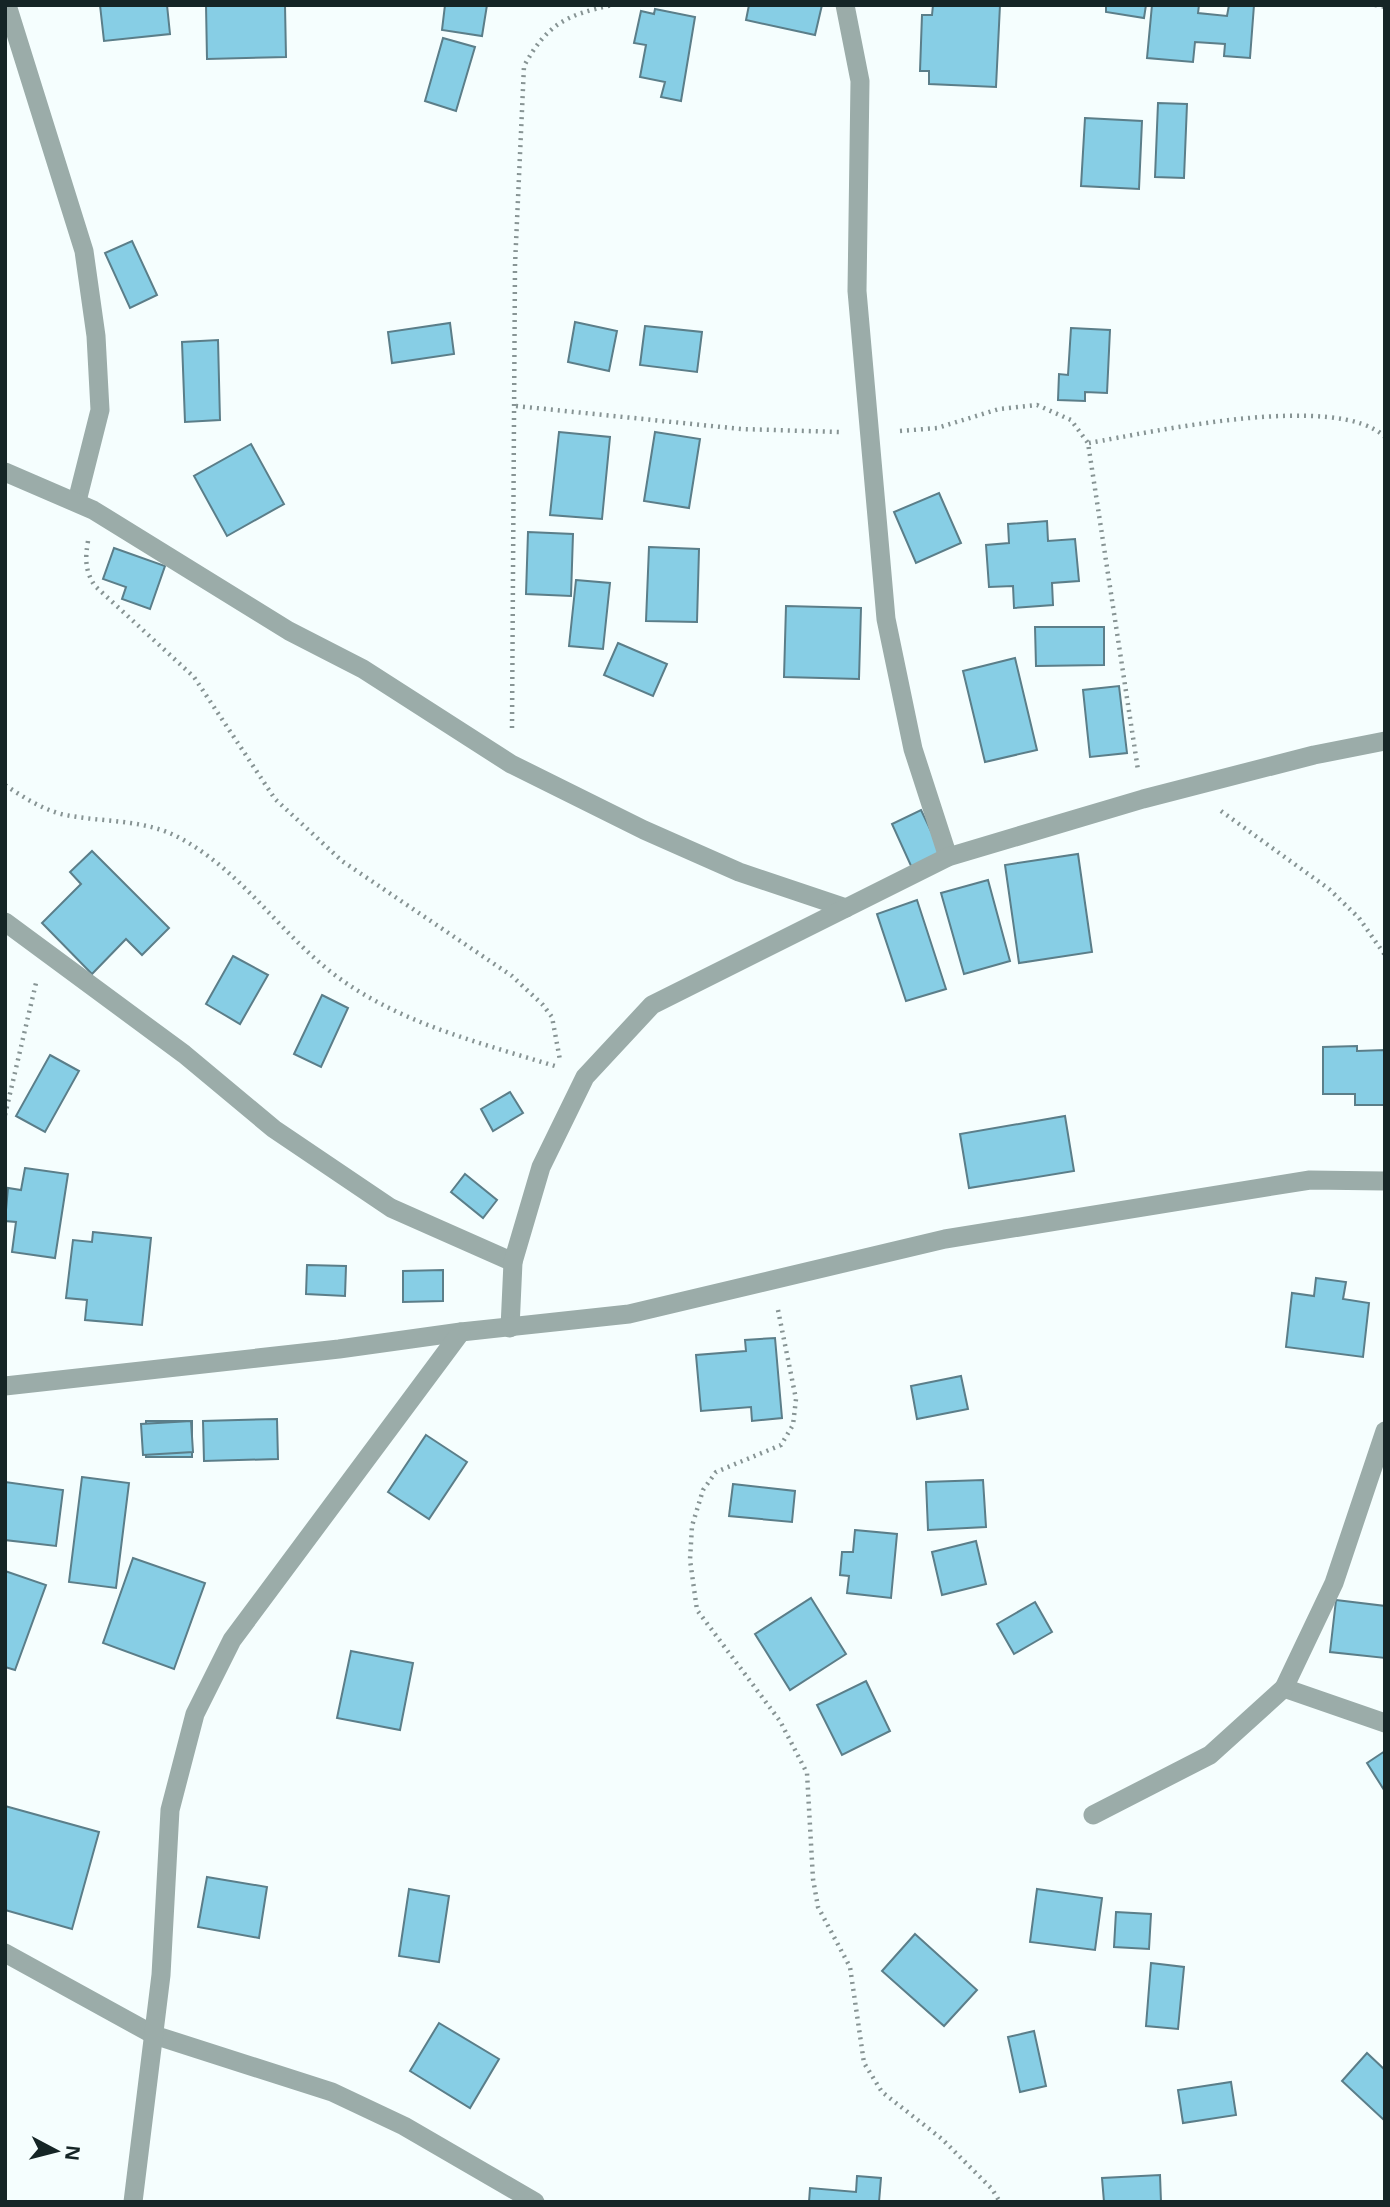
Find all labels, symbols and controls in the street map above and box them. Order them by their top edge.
north arrow [21,2116,91,2186]
text: N [59,2144,87,2162]

